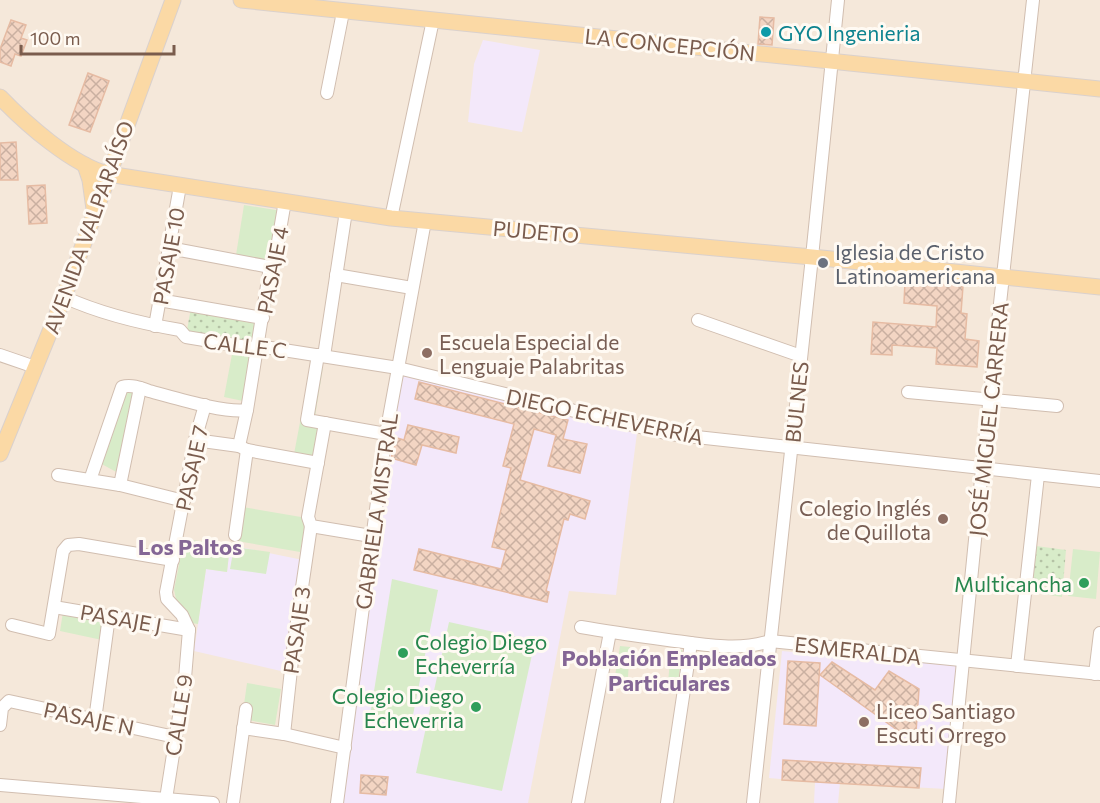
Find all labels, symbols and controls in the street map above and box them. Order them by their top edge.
scale bar [21,18,174,56]
place label: GYO Ingenieria [778,20,920,45]
street label: LA CONCEPCIÓN [584,23,756,65]
marker: GYO Ingenieria [759,25,773,39]
text: 100 m [30,27,80,49]
street label: AVENIDA VALPARAÍSO [38,117,138,337]
street label: PASAJE 10 [147,205,189,307]
street label: PUDETO [492,215,580,247]
street label: PASAJE 4 [251,224,293,316]
place label: Iglesia de Cristo Latinoamericana [835,239,995,288]
marker: Iglesia de Cristo Latinoamericana [816,256,830,270]
street label: JOSÉ MIGUEL CARRERA [963,301,1013,537]
street label: CALLE C [202,327,288,363]
place label: Escuela Especial de Lenguaje Palabritas [439,329,625,378]
marker: Escuela Especial de Lenguaje Palabritas [420,346,434,360]
street label: BULNES [779,360,813,444]
street label: DIEGO ECHEVERRÍA [504,383,706,449]
street label: GABRIELA MISTRAL [350,411,402,611]
street label: PASAJE 7 [170,423,212,513]
place label: Colegio Inglés de Quillota [799,495,931,544]
marker: Colegio Inglés de Quillota [936,512,950,526]
district label: Los Paltos [138,533,242,560]
place label: Multicancha [954,571,1072,596]
marker: Multicancha [1077,576,1091,590]
street label: PASAJE 3 [278,585,314,675]
street label: PASAJE J [78,599,164,637]
place label: Colegio Diego Echeverría [415,629,547,678]
street label: ESMERALDA [793,631,923,669]
district label: Población Empleados Particulares [561,644,777,696]
marker: Colegio Diego Echeverría [396,646,410,660]
street label: CALLE 9 [159,672,197,758]
place label: Colegio Diego Echeverria [332,683,464,732]
street label: PASAJE N [42,696,136,740]
place label: Liceo Santiago Escuti Orrego [876,698,1016,747]
marker: Colegio Diego Echeverria [469,700,483,714]
marker: Liceo Santiago Escuti Orrego [857,715,871,729]

